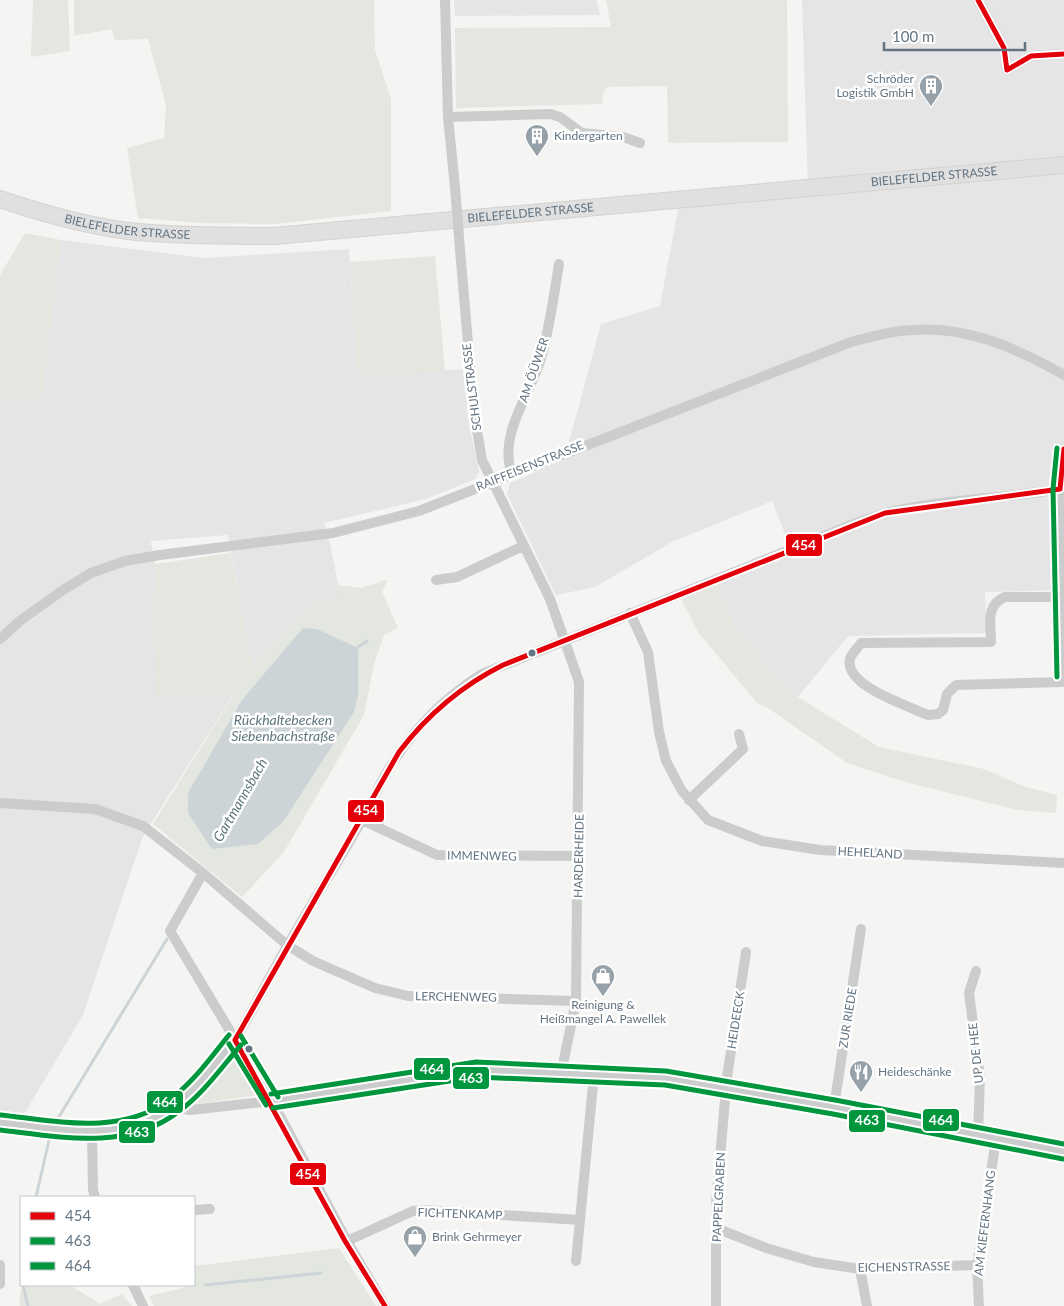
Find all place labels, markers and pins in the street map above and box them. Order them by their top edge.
place label: Schröder Logistik GmbH [836,71,915,100]
building icon: Schröder Logistik GmbH [918,73,944,107]
building icon: Kindergarten [524,123,550,157]
place label: Kindergarten [554,128,623,143]
unlabelled marker [527,648,537,658]
shop icon: Reinigung & Heißmangel A. Pawellek [590,963,616,997]
place label: Reinigung & Heißmangel A. Pawellek [540,997,667,1026]
unlabelled marker [244,1044,254,1054]
restaurant icon: Heideschänke [848,1059,874,1093]
place label: Heideschänke [878,1064,952,1079]
shop icon: Brink Gehrmeyer [402,1224,428,1258]
place label: Brink Gehrmeyer [432,1229,522,1244]

